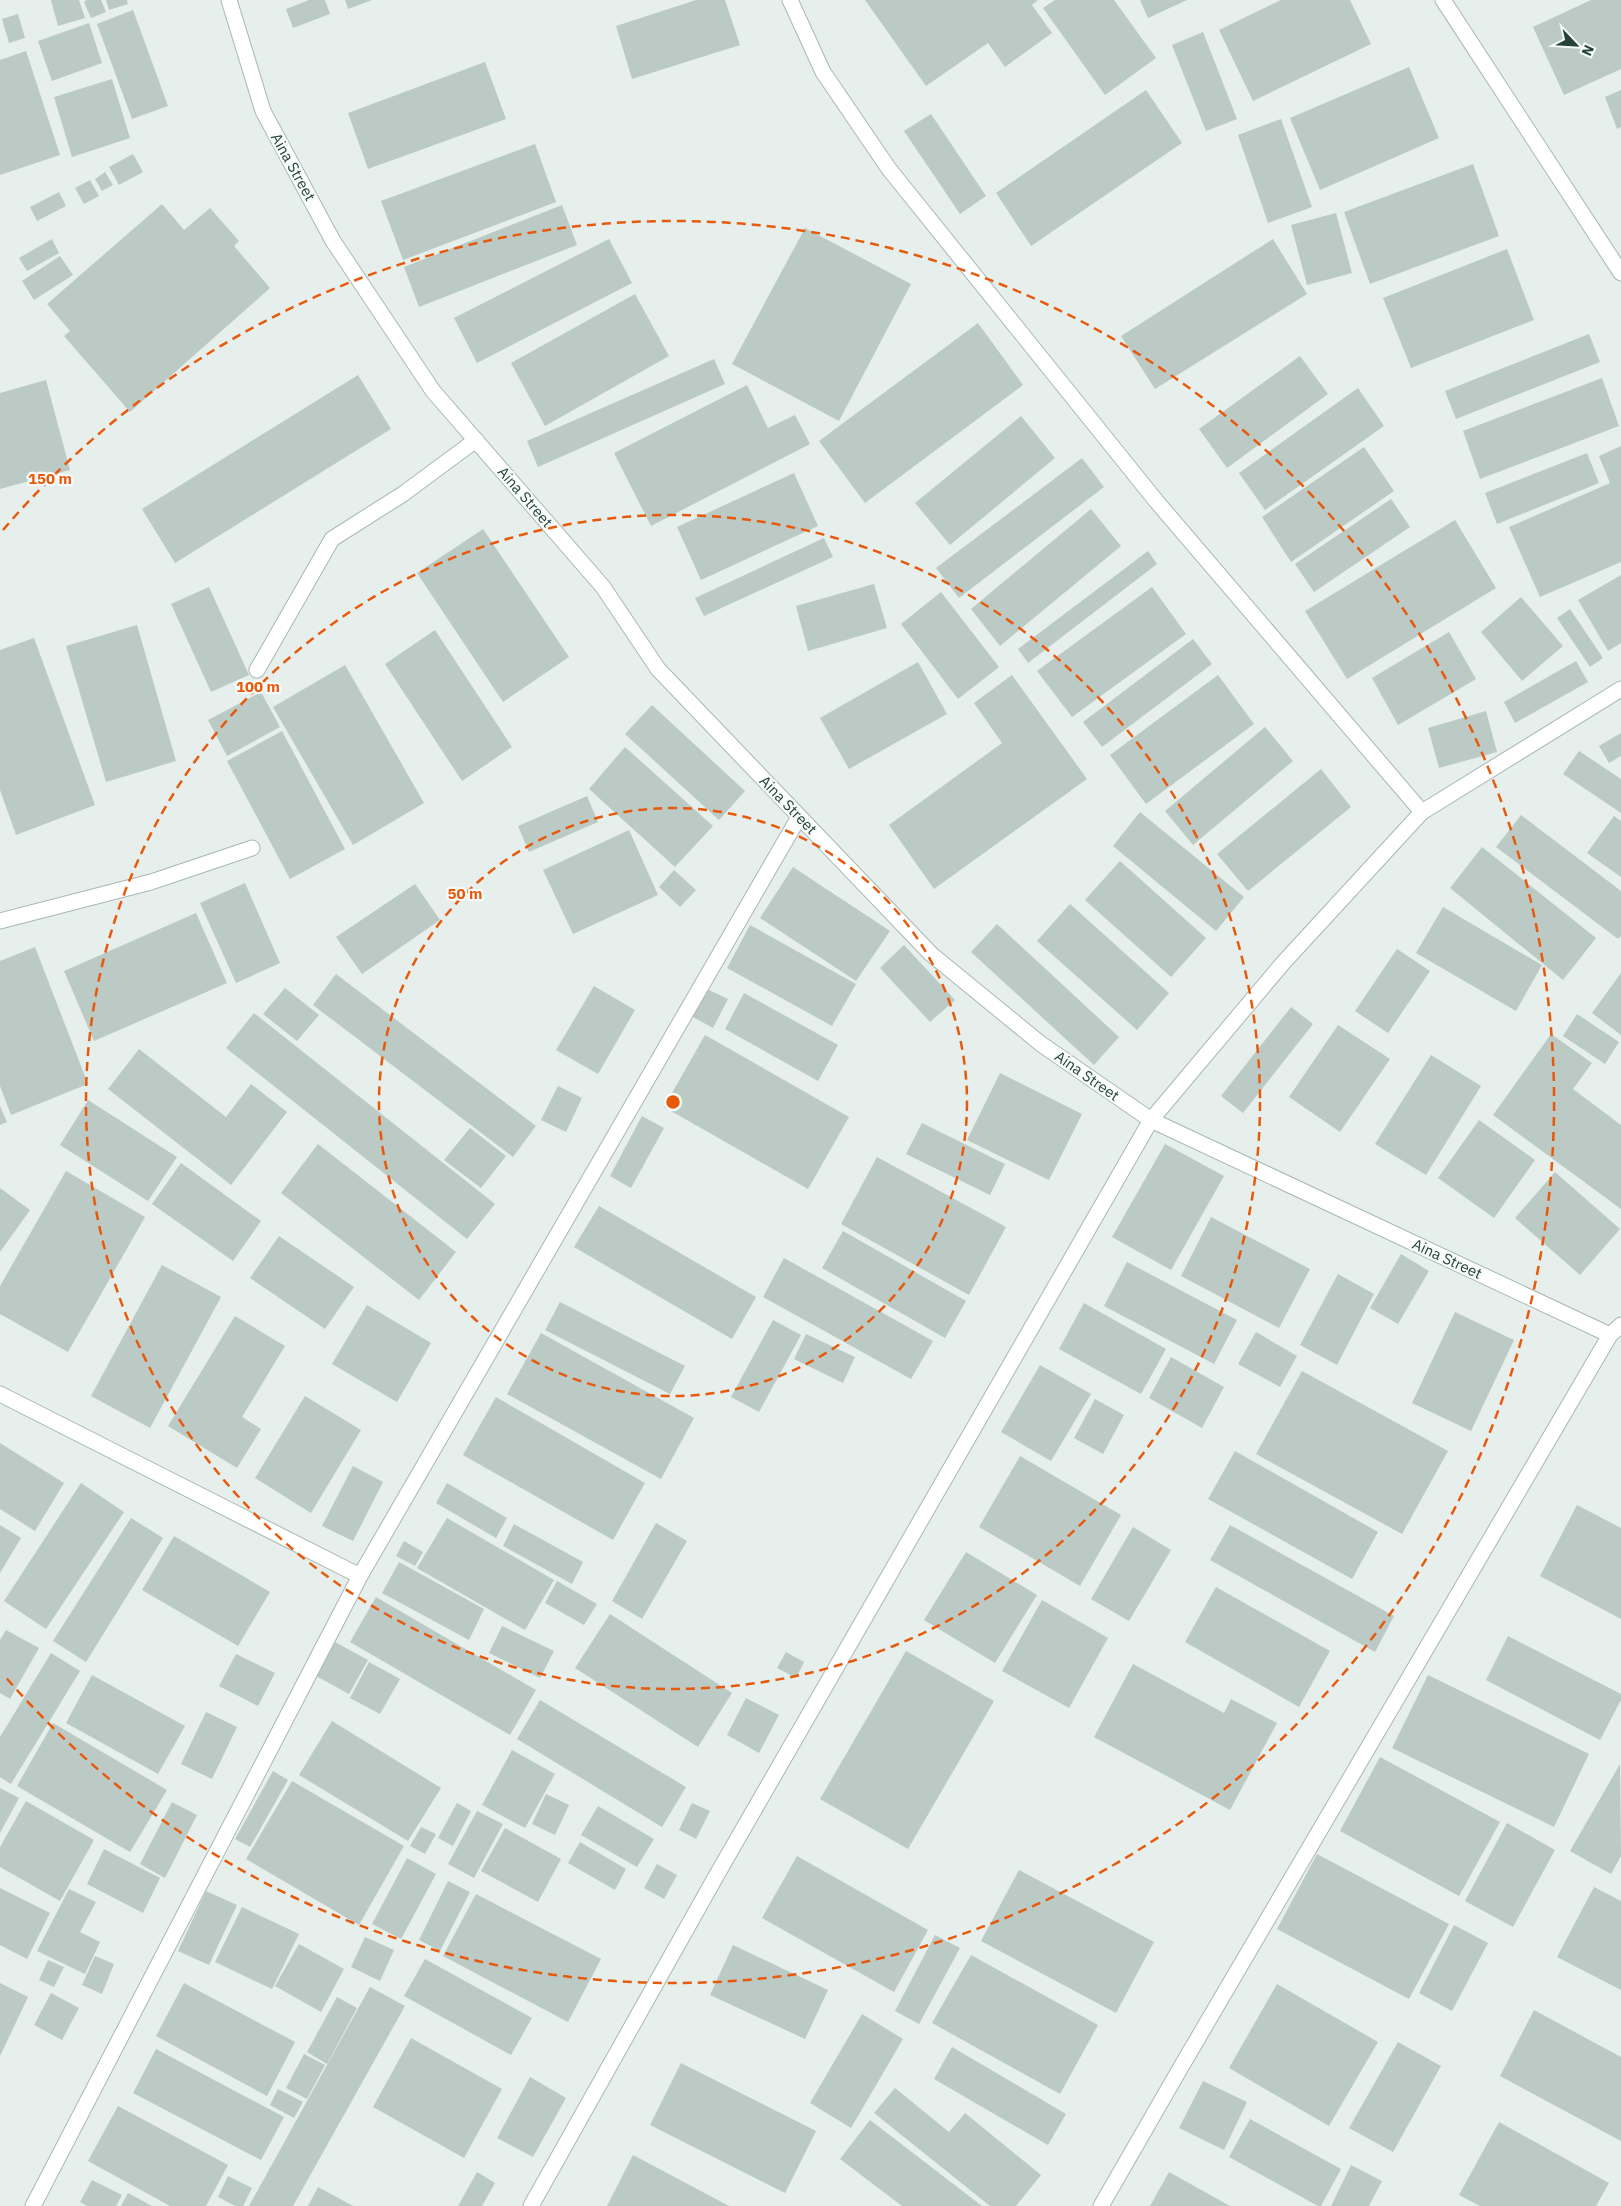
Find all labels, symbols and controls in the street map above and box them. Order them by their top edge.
north arrow [1551,20,1601,70]
text: N [1577,42,1598,59]
street label: Aina Street [267,130,320,204]
street label: Aina Street [494,462,557,531]
text: 150 m [28,469,72,488]
text: 100 m [236,677,280,696]
street label: Aina Street [756,771,821,838]
text: 50 m [448,884,482,903]
street label: Aina Street [1051,1046,1123,1105]
centre of rings [664,1093,682,1111]
street label: Aina Street [1409,1234,1485,1283]

